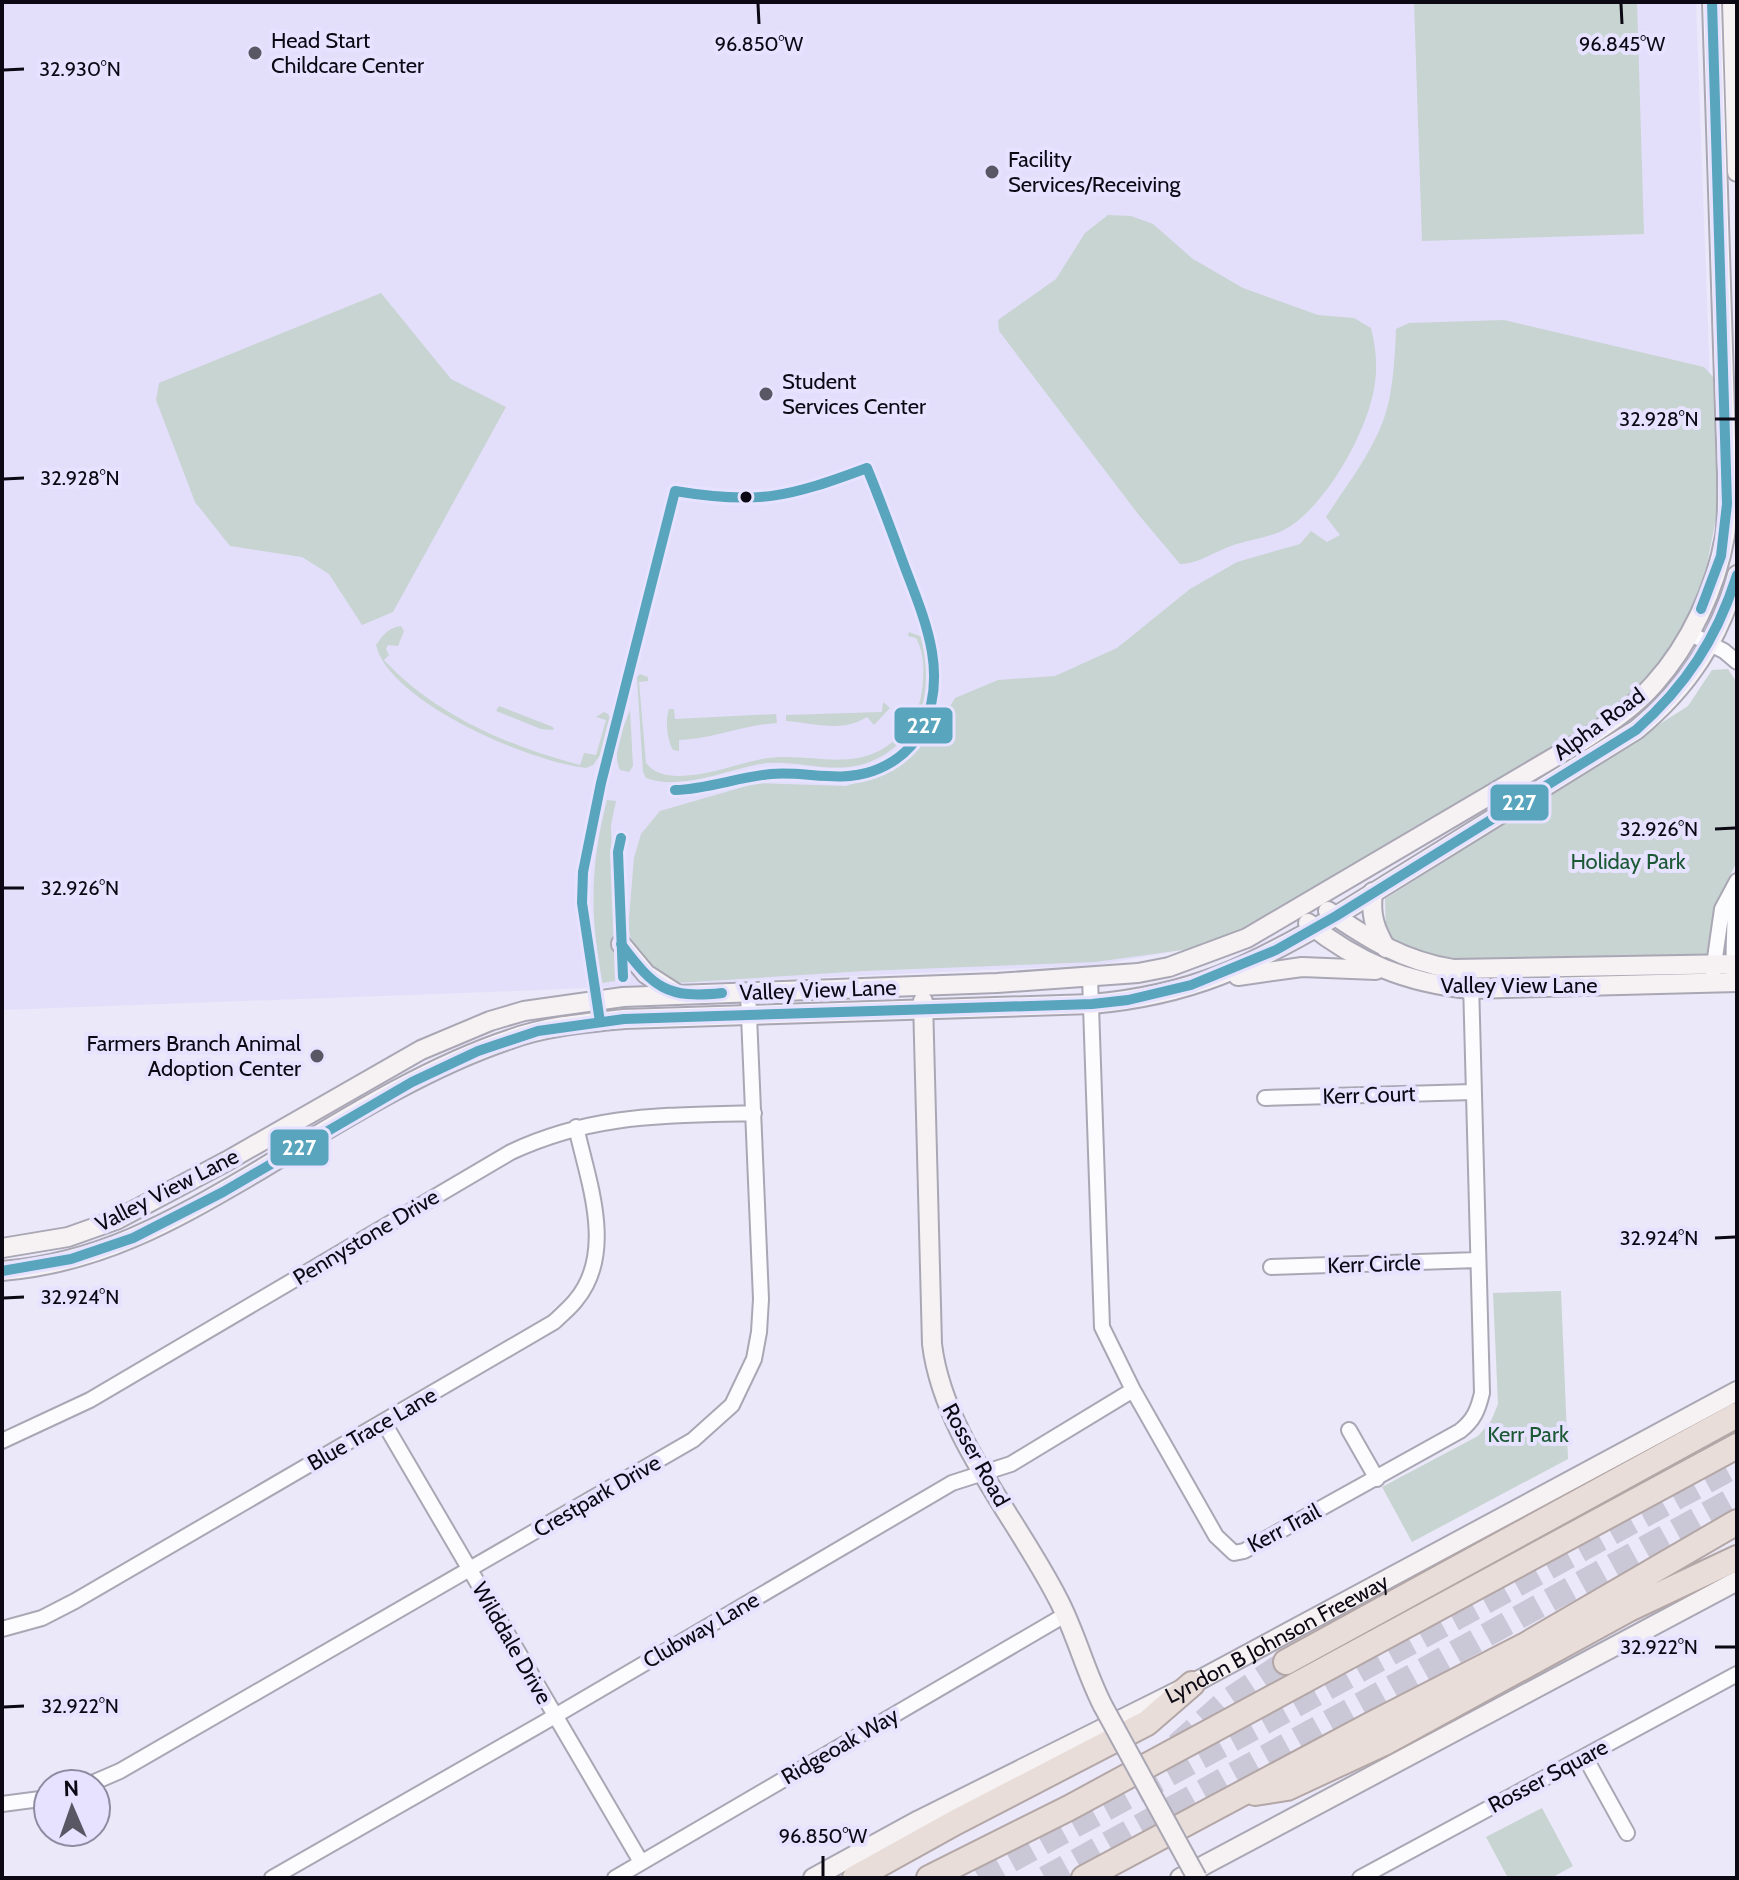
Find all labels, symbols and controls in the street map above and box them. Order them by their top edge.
place label: Head Start Childcare Center [271,27,424,79]
text: 96.850°W [715,32,803,56]
text: 96.845°W [1579,32,1665,56]
marker: Head Start Childcare Center [246,44,264,62]
text: 32.930°N [39,57,121,81]
place label: Facility Services/Receiving [1008,146,1182,198]
marker: Facility Services/Receiving [983,163,1001,181]
place label: Student Services Center [782,368,926,420]
marker: Student Services Center [757,385,775,403]
text: 32.928°N [1619,407,1699,431]
text: 32.928°N [40,466,120,490]
unlabelled marker [738,489,754,505]
street label: Alpha Road [1548,682,1650,766]
line badge: 227 [893,706,954,745]
text: 227 [907,712,942,739]
line badge: 227 [1489,783,1550,822]
text: 227 [1502,789,1537,816]
text: 32.926°N [1620,817,1698,841]
park label: Holiday Park [1570,848,1686,875]
text: 32.926°N [41,876,119,900]
street label: Valley View Lane [1441,972,1597,999]
street label: Valley View Lane [739,974,897,1006]
place label: Farmers Branch Animal Adoption Center [87,1030,302,1082]
marker: Farmers Branch Animal Adoption Center [308,1047,326,1065]
street label: Kerr Court [1322,1080,1417,1110]
line badge: 227 [269,1128,330,1167]
text: 227 [282,1134,317,1161]
street label: Valley View Lane [91,1142,243,1238]
street label: Pennystone Drive [288,1183,444,1291]
text: 32.924°N [1620,1226,1698,1250]
street label: Kerr Circle [1327,1249,1421,1279]
text: 32.924°N [41,1285,119,1309]
street label: Blue Trace Lane [303,1381,441,1477]
street label: Rosser Road [937,1399,1015,1511]
park label: Kerr Park [1487,1421,1569,1448]
street label: Crestpark Drive [529,1449,665,1543]
street label: Kerr Trail [1243,1497,1326,1558]
street label: Lyndon B Johnson Freeway [1160,1567,1393,1709]
street label: Wilddale Drive [466,1577,558,1709]
street label: Clubway Lane [638,1586,764,1674]
text: 32.922°N [1620,1635,1698,1659]
text: 32.922°N [41,1694,119,1718]
street label: Ridgeoak Way [777,1702,903,1790]
street label: Rosser Square [1484,1733,1612,1819]
north arrow [32,1768,112,1848]
text: N [63,1775,80,1802]
text: 96.850°W [779,1824,867,1848]

